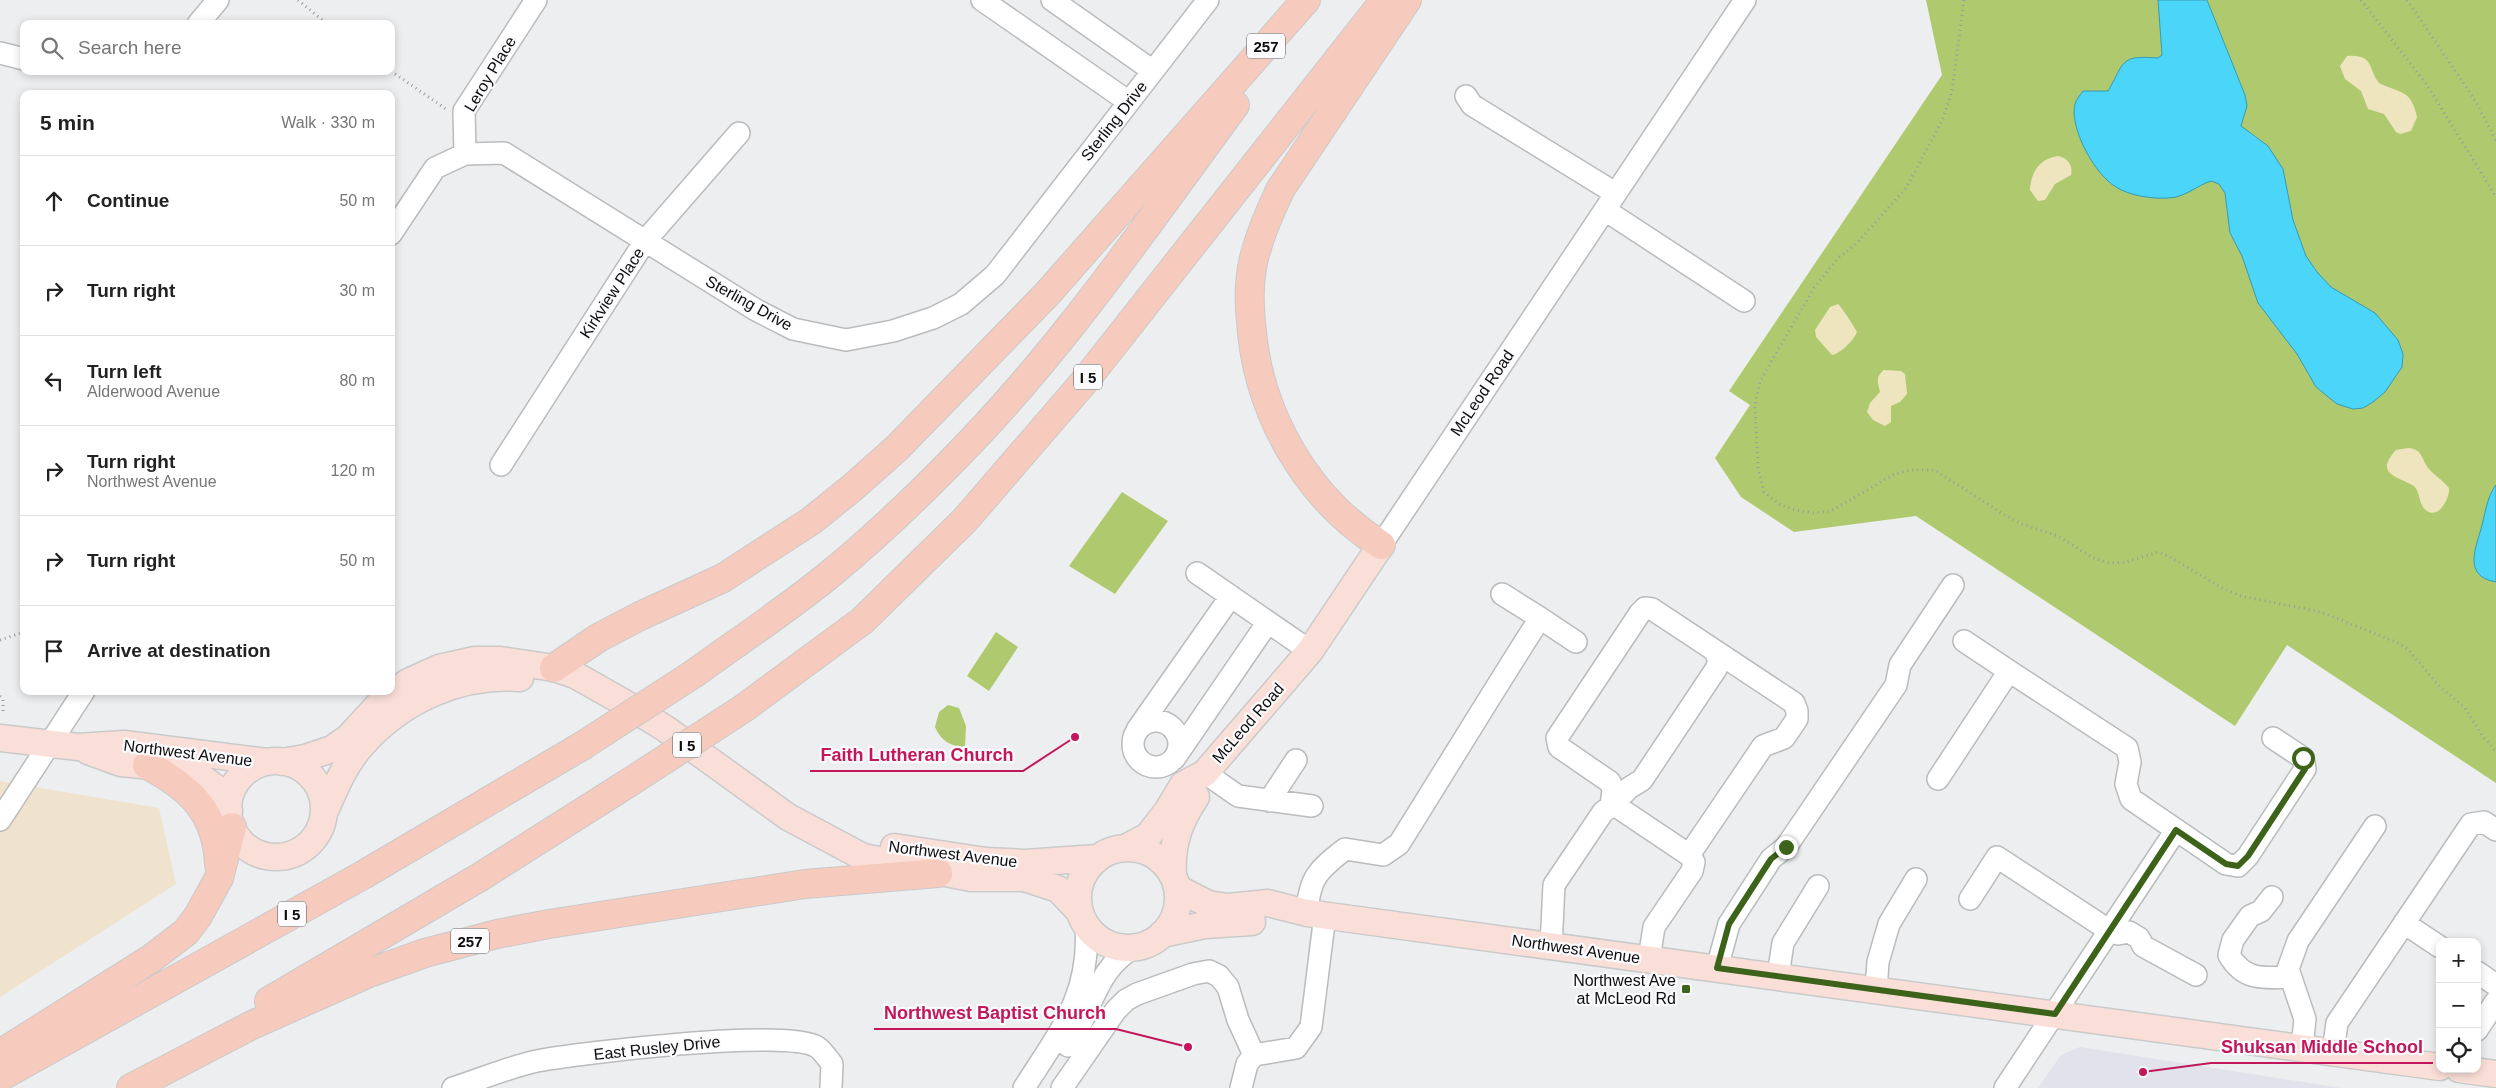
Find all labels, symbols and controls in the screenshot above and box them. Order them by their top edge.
search box [20,20,395,75]
street label: Leroy Place [461,33,519,115]
icon: search [38,34,66,62]
road number: 257 [1247,34,1285,58]
text: Search here [78,37,182,58]
street label: Sterling Drive [1078,78,1150,164]
text: 5 min [40,111,95,134]
text: Walk · 330 m [281,114,375,131]
icon: ahead [40,187,68,215]
text: Continue [87,190,169,211]
text: 50 m [339,192,375,209]
street label: Kirkview Place [577,245,648,341]
street label: Sterling Drive [703,272,795,334]
icon: right [40,277,68,305]
text: Turn right [87,280,175,301]
text: 30 m [339,282,375,299]
street label: McLeod Road [1447,347,1517,439]
text: Turn left [87,361,162,382]
road number: I 5 [1074,364,1102,390]
icon: left [40,367,68,395]
text: 80 m [339,372,375,389]
text: Alderwood Avenue [87,383,220,400]
text: Turn right [87,451,175,472]
icon: right [40,457,68,485]
text: 120 m [331,462,375,479]
text: Northwest Avenue [87,473,217,490]
icon: right [40,547,68,575]
text: Turn right [87,550,175,571]
text: 50 m [339,552,375,569]
icon: arrive [40,637,68,665]
text: Arrive at destination [87,640,271,661]
street label: McLeod Road [1209,680,1287,766]
road number: I 5 [673,732,701,758]
street label: Northwest Avenue [123,737,253,769]
callout: Faith Lutheran Church [810,738,1023,771]
text: Faith Lutheran Church [821,745,1014,765]
route start [2292,747,2315,770]
route end [1775,836,1798,859]
street label: Northwest Avenue [888,838,1018,870]
road number: I 5 [278,902,306,926]
road number: 257 [451,928,489,954]
street label: Northwest Avenue [1511,932,1641,966]
map controls [2436,938,2481,1073]
button: + [2436,938,2481,983]
place label: Northwest Ave at McLeod Rd [1573,972,1676,1007]
marker: Northwest Ave at McLeod Rd [1680,983,1692,995]
button: − [2436,983,2481,1028]
callout: Northwest Baptist Church [874,996,1116,1029]
text: Northwest Baptist Church [884,1003,1106,1023]
button: locate [2436,1028,2481,1073]
callout: Shuksan Middle School [2211,1030,2433,1063]
street label: East Rusley Drive [593,1033,721,1063]
text: Shuksan Middle School [2221,1037,2423,1057]

